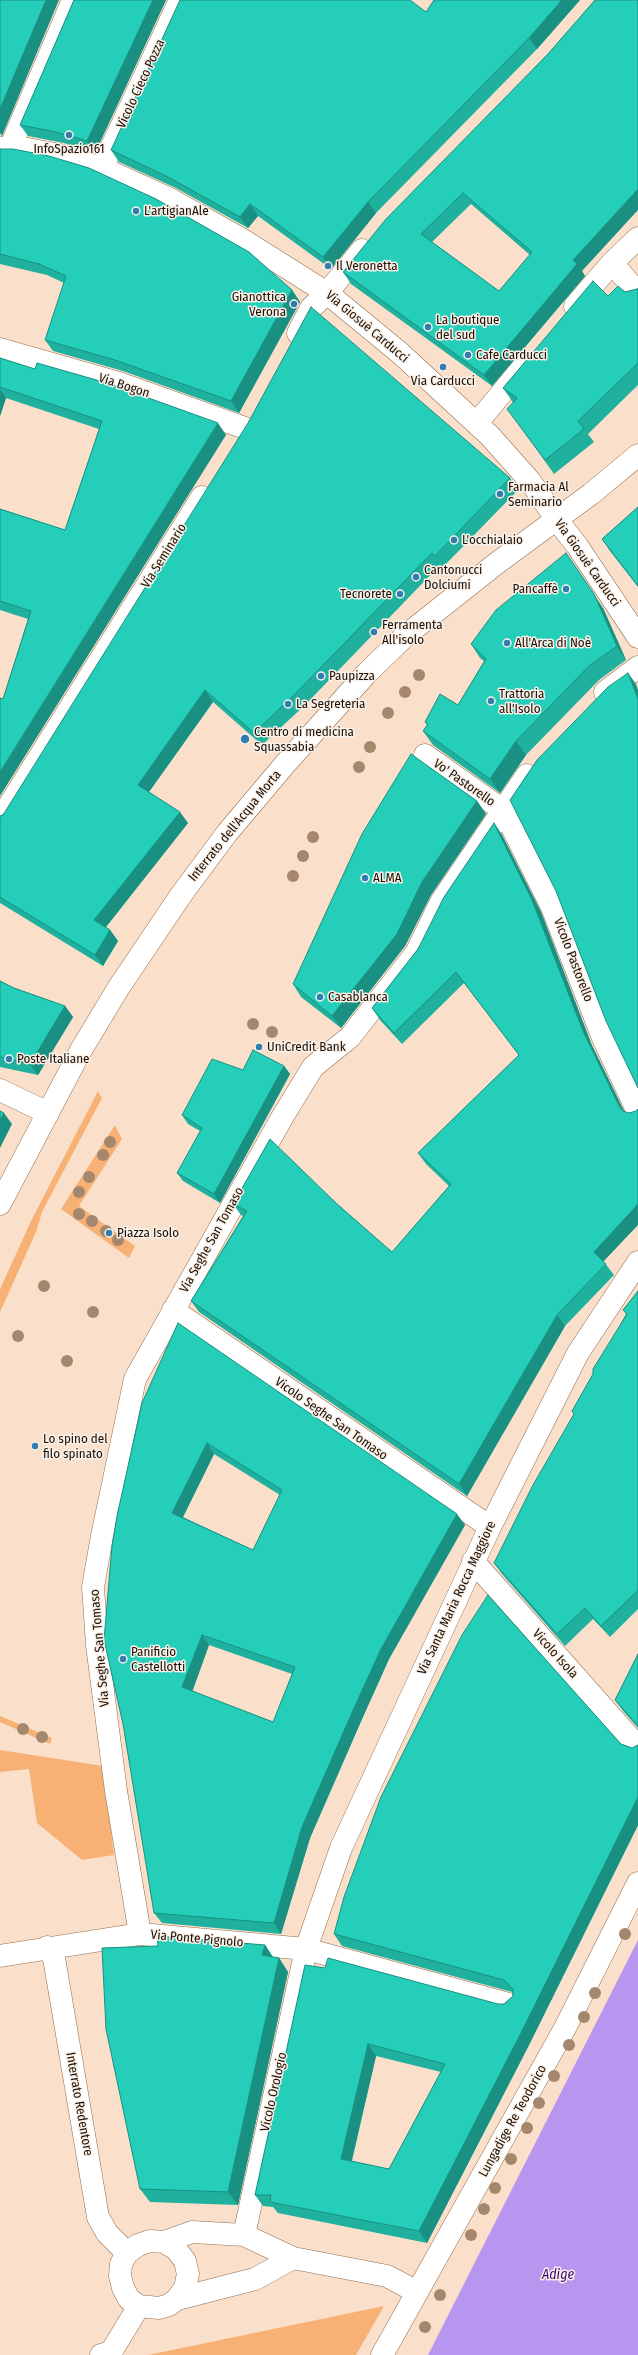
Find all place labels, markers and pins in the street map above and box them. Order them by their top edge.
marker: InfoSpazio161 [64,130,74,140]
place label: InfoSpazio161 [33,141,105,157]
place label: L'artigianAle [144,203,209,219]
marker: L'artigianAle [131,206,141,216]
place label: Il Veronetta [336,258,398,274]
marker: Il Veronetta [323,261,333,271]
place label: Gianottica Verona [232,289,286,320]
marker: Gianottica Verona [289,299,299,309]
place label: La boutique del sud [436,312,499,343]
marker: La boutique del sud [423,322,433,332]
place label: Cafe Carducci [476,347,547,363]
marker: Cafe Carducci [463,350,473,360]
marker: Via Carducci [438,362,448,372]
place label: Via Carducci [411,373,475,389]
place label: Farmacia Al Seminario [508,479,569,510]
marker: Farmacia Al Seminario [495,489,505,499]
place label: L'occhialaio [462,532,523,548]
marker: L'occhialaio [449,535,459,545]
place label: Cantonucci Dolciumi [424,562,482,593]
marker: Cantonucci Dolciumi [411,572,421,582]
place label: Pancaffè [513,581,558,597]
marker: Pancaffè [561,584,571,594]
place label: Tecnorete [340,586,392,602]
marker: Tecnorete [395,589,405,599]
place label: Ferramenta All'isolo [382,617,443,648]
marker: Ferramenta All'isolo [369,627,379,637]
place label: All'Arca di Noè [515,635,591,651]
marker: All'Arca di Noè [502,638,512,648]
place label: Paupizza [329,668,375,684]
marker: Paupizza [316,671,326,681]
place label: Trattoria all'Isolo [499,686,544,717]
place label: La Segreteria [296,696,365,712]
marker: Trattoria all'Isolo [486,696,496,706]
marker: La Segreteria [283,699,293,709]
place label: Centro di medicina Squassabia [254,724,354,755]
marker: Centro di medicina Squassabia [239,733,251,745]
place label: ALMA [373,870,402,886]
marker: ALMA [360,873,370,883]
place label: Casablanca [328,989,388,1005]
marker: Casablanca [315,992,325,1002]
place label: UniCredit Bank [267,1039,346,1055]
marker: UniCredit Bank [254,1042,264,1052]
place label: Poste Italiane [17,1051,89,1067]
marker: Poste Italiane [4,1054,14,1064]
place label: Piazza Isolo [117,1225,179,1241]
marker: Piazza Isolo [104,1228,114,1238]
place label: Lo spino del filo spinato [43,1431,108,1462]
marker: Lo spino del filo spinato [30,1441,40,1451]
place label: Panificio Castellotti [131,1644,185,1675]
marker: Panificio Castellotti [118,1654,128,1664]

